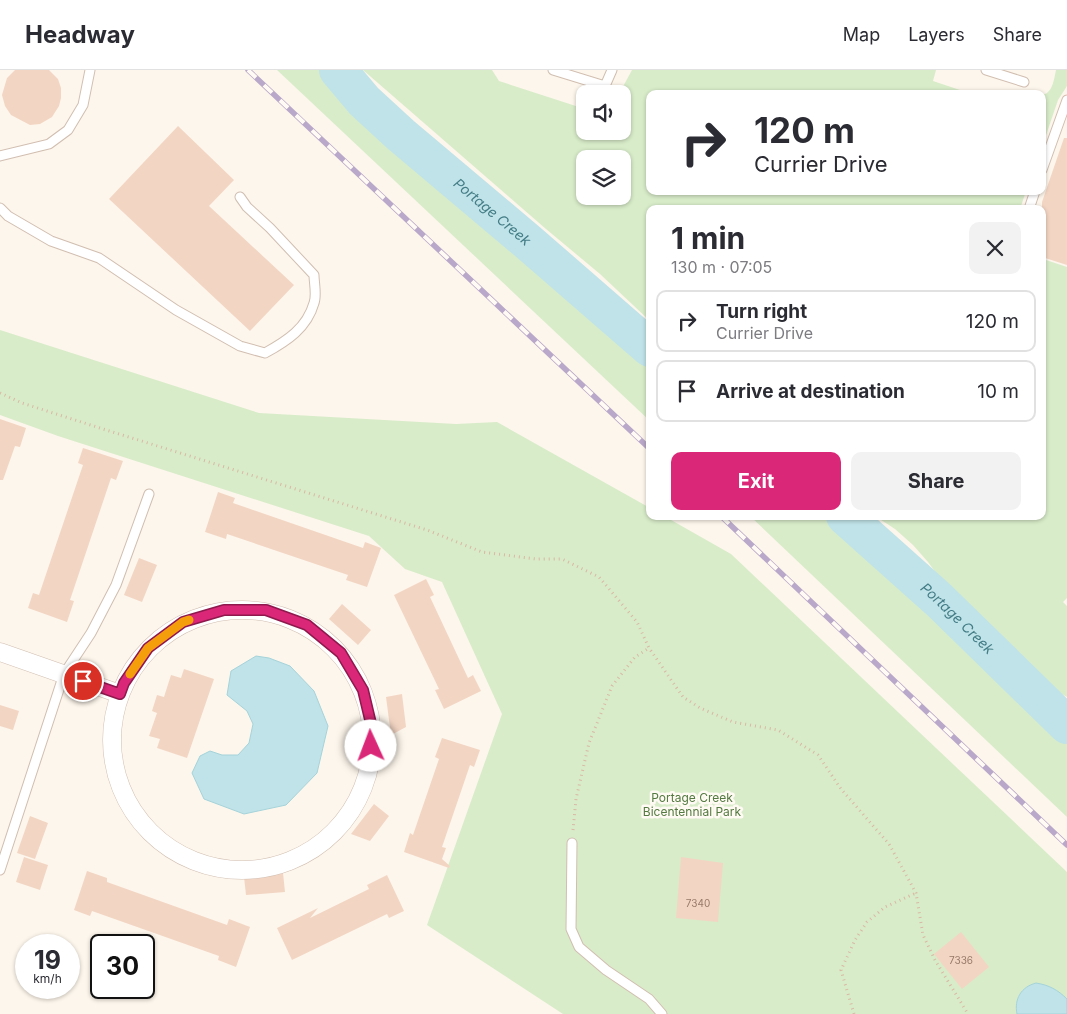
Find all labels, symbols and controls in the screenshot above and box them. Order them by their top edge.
text: Headway [25,20,135,49]
text: Map [843,24,880,45]
text: Layers [908,24,965,45]
text: Share [993,24,1042,45]
map controls [576,85,631,205]
button: sound [576,85,631,140]
text: 120 m [754,109,855,151]
icon: right [671,110,736,175]
button: layers [576,150,631,205]
text: Currier Drive [754,151,888,177]
water label: Portage Creek [451,174,535,249]
text: 1 min [671,220,745,256]
button: close [969,222,1021,274]
text: 130 m · 07:05 [671,257,772,277]
text: Turn right [716,300,807,323]
icon: right [673,307,701,335]
text: 120 m [966,310,1019,333]
text: Currier Drive [716,323,813,343]
icon: arrive [673,377,701,405]
text: Arrive at destination [716,380,905,403]
text: 10 m [977,380,1019,403]
button: Exit [671,452,841,510]
button: Share [851,452,1021,510]
water label: Portage Creek [917,579,998,657]
pin [62,660,104,702]
icon: arrive [69,667,97,695]
position arrow [344,719,396,771]
park label: Portage Creek Bicentennial Park [643,790,742,819]
house number: 7340 [686,897,710,909]
speed limit sign: 30 [90,934,155,999]
text: 19 [34,945,61,975]
house number: 7336 [949,954,973,966]
text: km/h [33,971,62,986]

